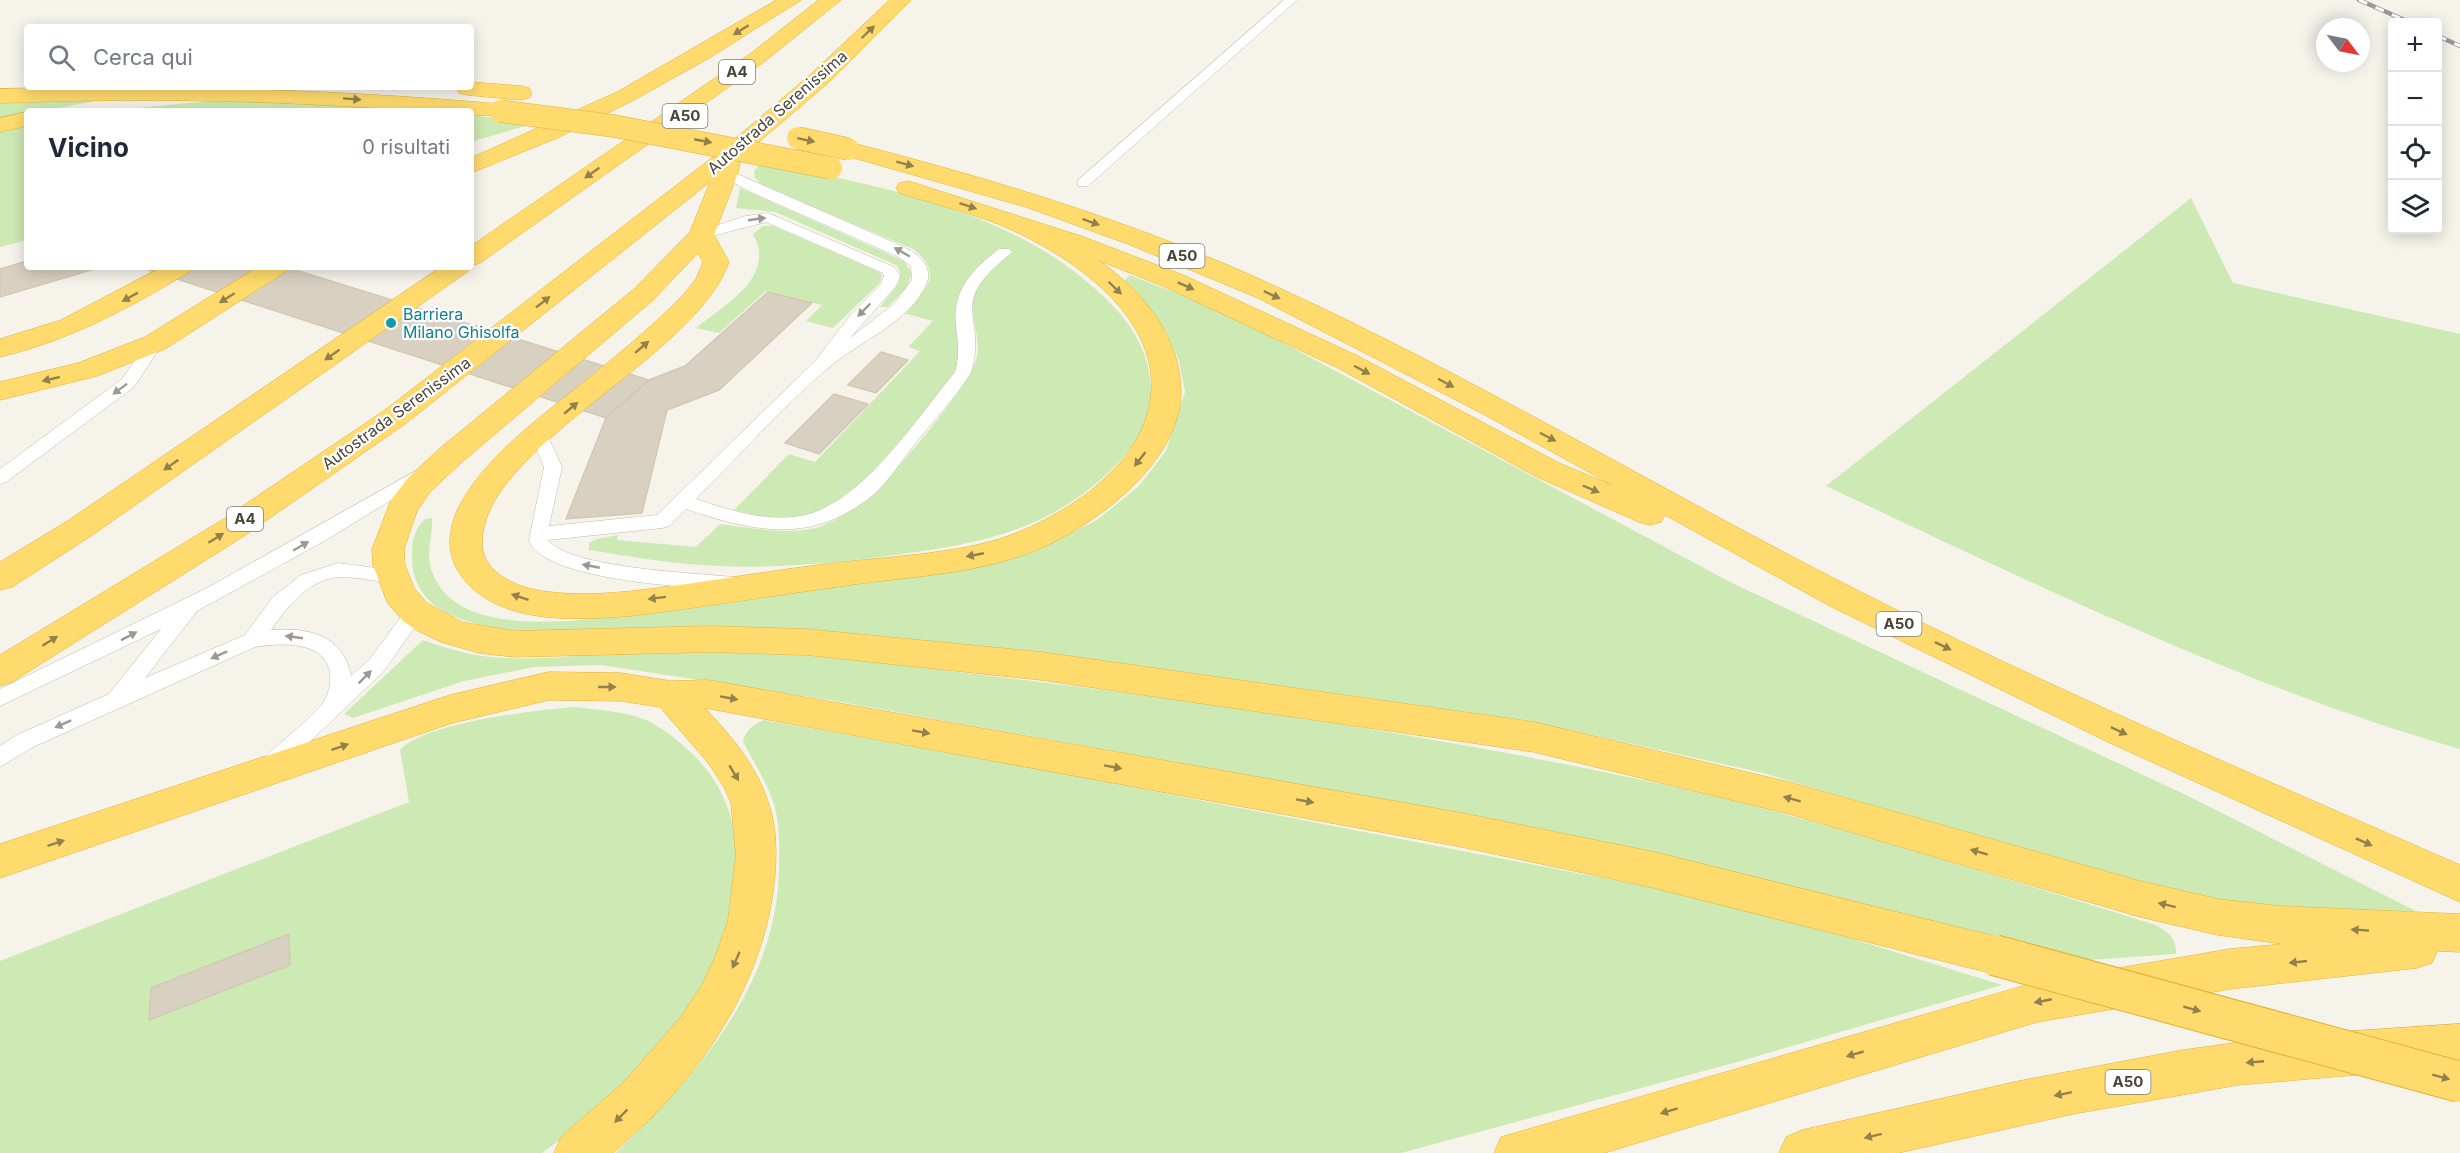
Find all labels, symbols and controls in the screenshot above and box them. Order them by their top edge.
north arrow [2316,18,2370,72]
map controls [2388,18,2442,234]
button: + [2388,18,2442,72]
search box [24,24,474,90]
one-way arrow [733,24,749,35]
one-way arrow [860,25,875,39]
icon: search [45,41,78,74]
text: Cerca qui [93,44,193,70]
street label: Autostrada Serenissima [703,46,851,178]
road number: A4 [719,60,755,84]
button: − [2388,72,2442,126]
one-way arrow [343,94,362,104]
road number: A50 [662,104,708,128]
button: locate [2388,126,2442,180]
text: Vicino [48,132,129,163]
text: 0 risultati [362,135,450,159]
one-way arrow [797,136,816,145]
one-way arrow [694,137,713,146]
one-way arrow [896,160,914,169]
one-way arrow [585,167,601,179]
button: layers [2388,180,2442,234]
one-way arrow [959,202,977,211]
one-way arrow [748,214,767,223]
one-way arrow [1082,217,1100,227]
road number: A50 [1160,244,1204,268]
one-way arrow [893,247,910,257]
one-way arrow [1107,281,1122,295]
one-way arrow [1178,282,1195,291]
one-way arrow [1263,290,1280,299]
one-way arrow [121,292,138,302]
one-way arrow [218,292,235,303]
one-way arrow [535,296,551,309]
one-way arrow [858,302,871,317]
place label: Barriera Milano Ghisolfa [403,304,520,342]
marker: Barriera Milano Ghisolfa [384,316,398,330]
one-way arrow [634,341,649,354]
one-way arrow [324,349,340,360]
street label: Autostrada Serenissima [318,352,474,474]
one-way arrow [1354,365,1371,375]
one-way arrow [41,375,60,384]
one-way arrow [1437,378,1454,388]
one-way arrow [112,383,128,395]
one-way arrow [563,402,578,415]
one-way arrow [1540,432,1557,442]
one-way arrow [1133,451,1146,467]
one-way arrow [164,459,180,471]
one-way arrow [1583,484,1601,494]
road number: A4 [227,507,263,531]
one-way arrow [208,533,224,544]
one-way arrow [293,540,309,551]
one-way arrow [965,551,984,560]
one-way arrow [581,561,600,570]
one-way arrow [511,592,529,601]
one-way arrow [647,594,666,603]
road number: A50 [1876,612,1922,636]
one-way arrow [120,632,137,641]
one-way arrow [284,633,303,642]
one-way arrow [42,635,58,646]
one-way arrow [1935,641,1952,650]
one-way arrow [210,650,227,659]
one-way arrow [358,671,372,685]
one-way arrow [598,682,617,692]
one-way arrow [720,694,739,703]
one-way arrow [53,719,71,729]
one-way arrow [2110,726,2127,735]
one-way arrow [911,728,930,737]
one-way arrow [331,742,349,752]
one-way arrow [1103,763,1122,772]
one-way arrow [729,765,740,781]
one-way arrow [1782,793,1801,803]
one-way arrow [1295,797,1314,806]
one-way arrow [47,837,65,847]
one-way arrow [2356,838,2373,847]
one-way arrow [1970,847,1988,856]
one-way arrow [2157,899,2176,909]
one-way arrow [2350,925,2369,934]
one-way arrow [732,952,741,969]
one-way arrow [2288,957,2307,966]
one-way arrow [2033,997,2052,1006]
one-way arrow [2183,1005,2201,1014]
one-way arrow [1846,1050,1864,1059]
one-way arrow [2246,1057,2265,1067]
road number: A50 [2106,1070,2150,1094]
one-way arrow [2432,1073,2450,1082]
one-way arrow [2053,1090,2072,1099]
one-way arrow [1659,1107,1677,1116]
one-way arrow [614,1109,628,1123]
one-way arrow [1863,1132,1882,1141]

